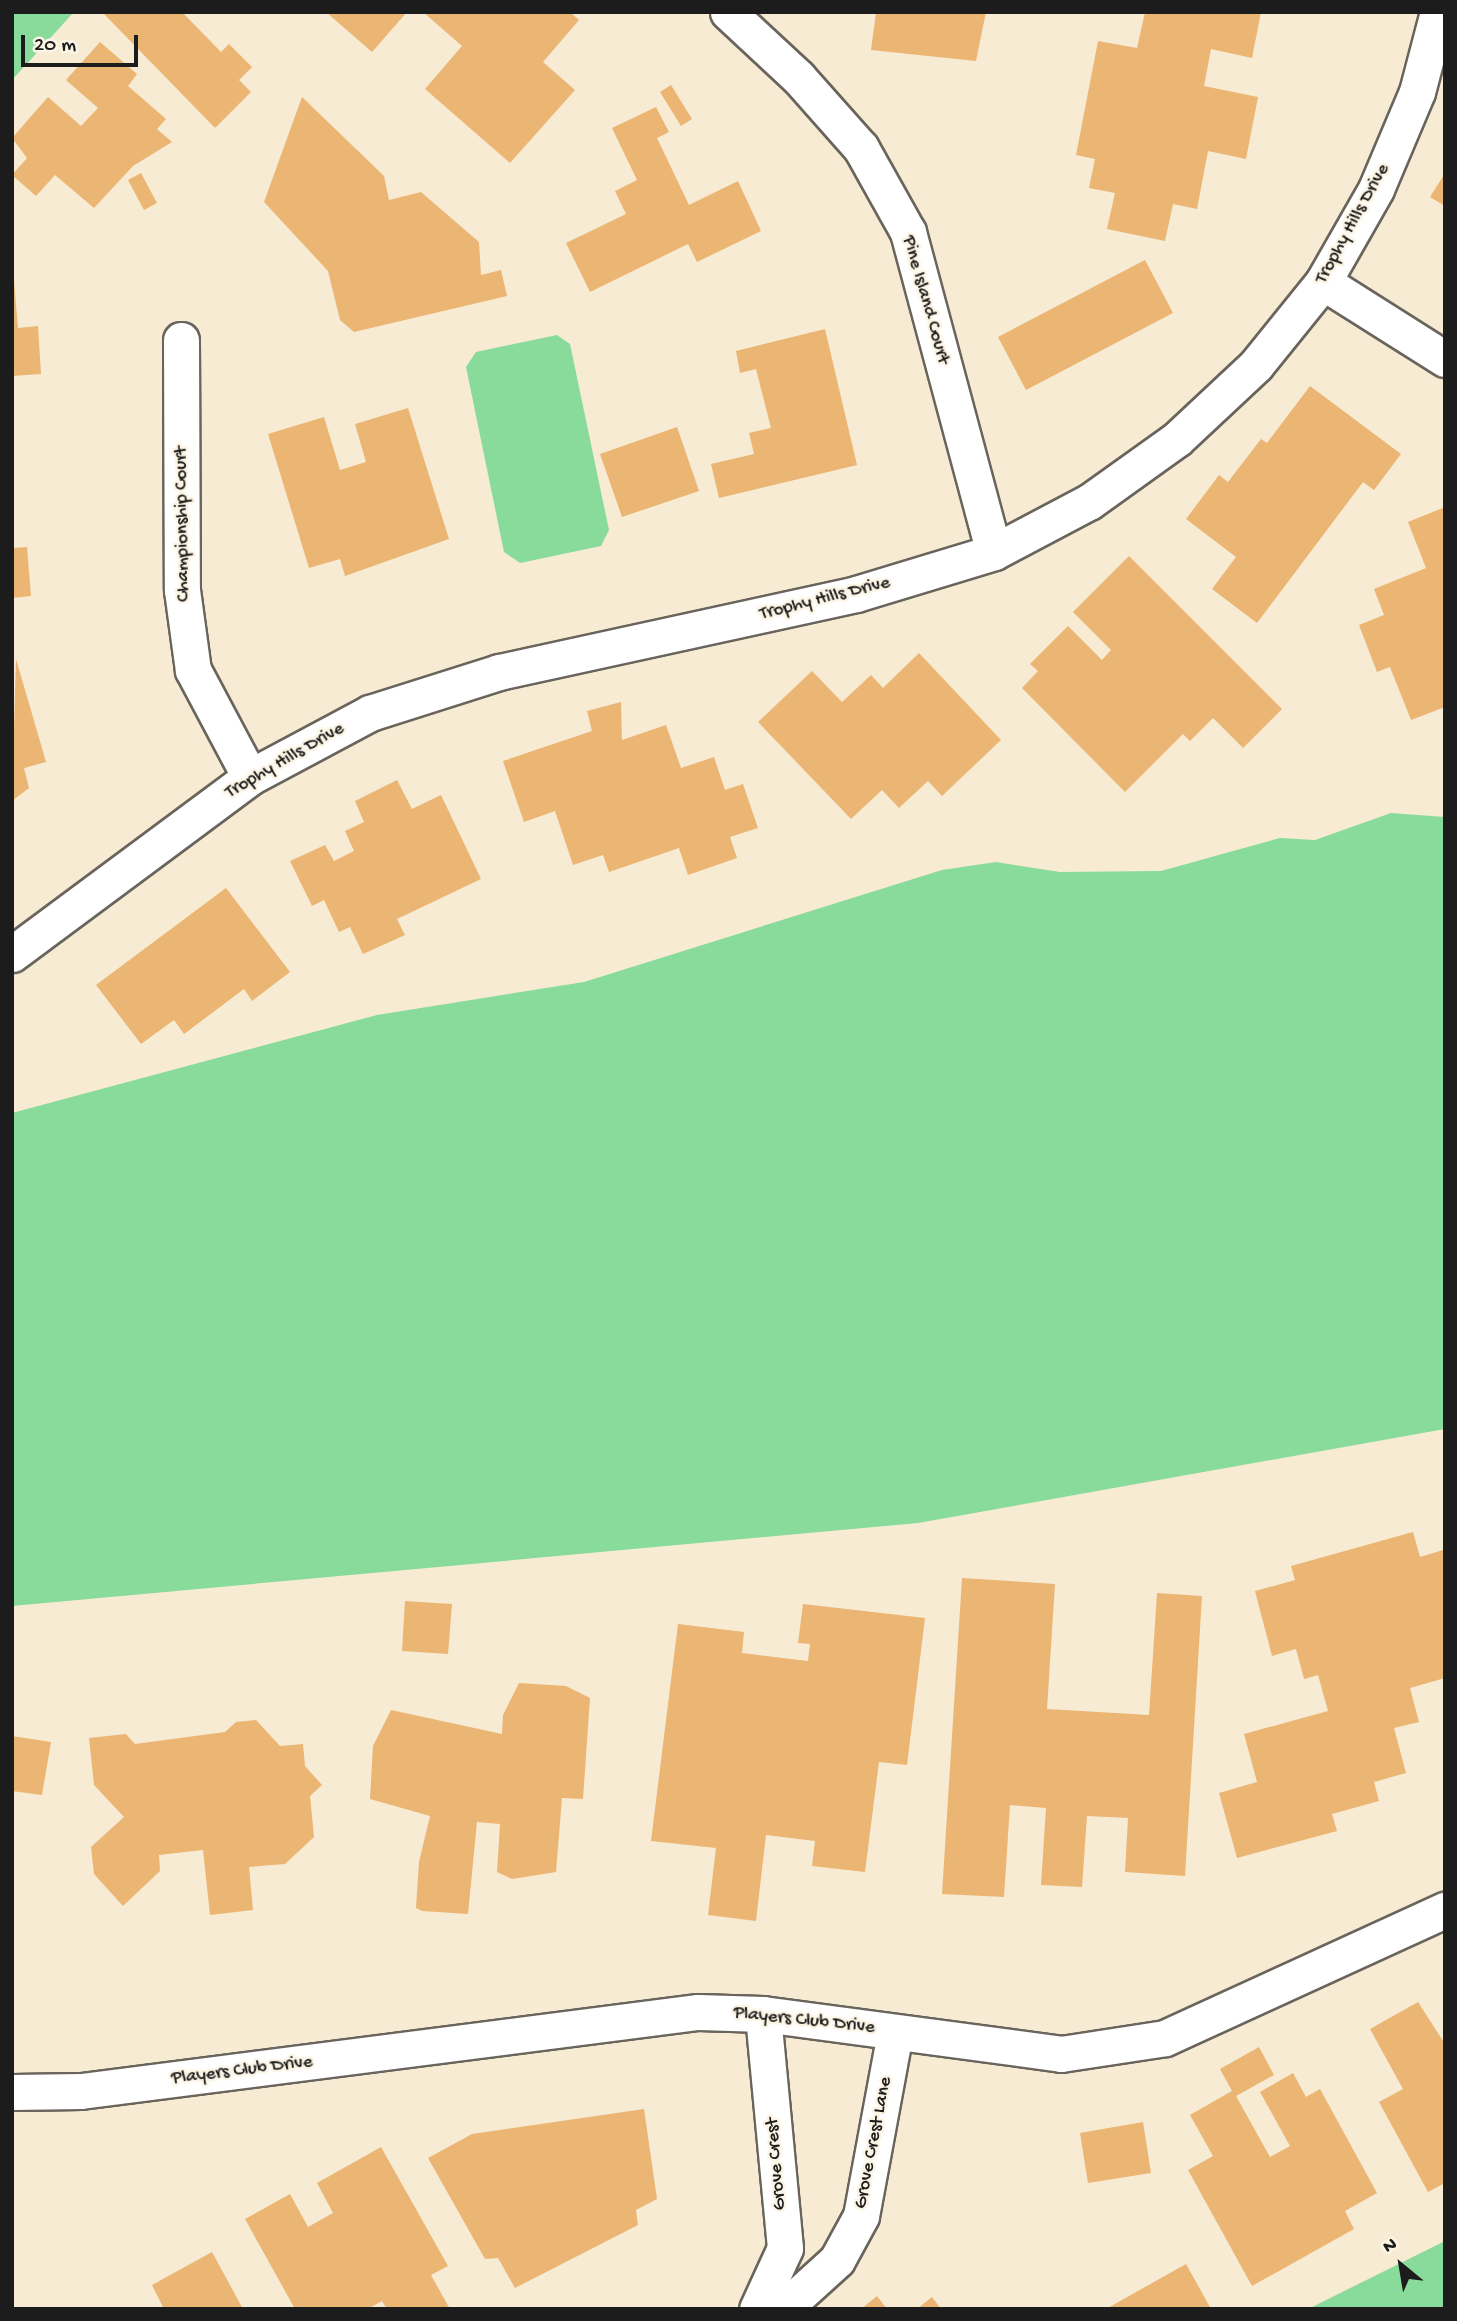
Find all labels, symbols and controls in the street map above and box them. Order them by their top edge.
scale bar [24,21,142,65]
text: 20 m [34,34,76,59]
street label: Trophy Hills Drive [1311,160,1395,288]
street label: Pine Island Court [896,233,954,367]
street label: Championship Court [170,446,196,602]
street label: Trophy Hills Drive [757,572,893,626]
street label: Trophy Hills Drive [221,718,349,804]
street label: Players Club Drive [732,2002,876,2040]
street label: Players Club Drive [170,2051,314,2091]
street label: Grove Crest Lane [850,2075,898,2211]
street label: Grove Crest [762,2117,792,2211]
north arrow [1366,2230,1436,2300]
text: N [1379,2233,1401,2259]

